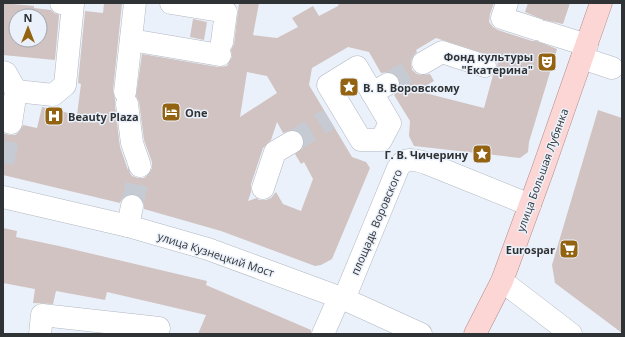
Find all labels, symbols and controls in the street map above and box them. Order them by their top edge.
north arrow [8,8,48,48]
text: N [24,10,32,25]
place label: Фонд культуры "Екатерина" [444,49,533,77]
theatre icon: Фонд культуры "Екатерина" [536,51,558,73]
place icon: В. В. Воровскому [338,76,360,98]
place label: В. В. Воровскому [363,80,460,95]
hotel icon: One [160,101,182,123]
hospital icon: Beauty Plaza [43,105,65,127]
place label: One [185,105,208,120]
street label: улица Большая Лубянка [513,106,571,234]
place label: Beauty Plaza [68,109,139,124]
place icon: Г. В. Чичерину [471,143,493,165]
place label: Г. В. Чичерину [384,147,469,162]
street label: площадь Воровского [347,166,405,277]
street label: улица Кузнецкий Мост [156,228,276,280]
supermarket icon: Eurospar [558,238,580,260]
place label: Eurospar [506,242,555,257]

